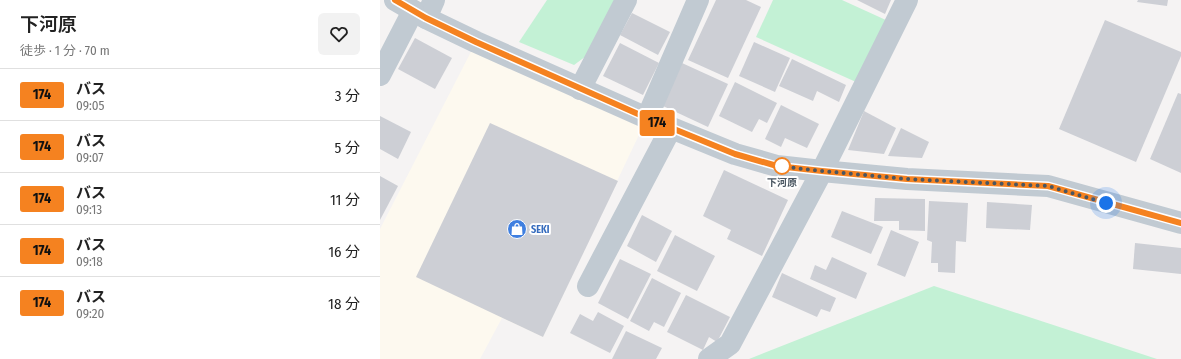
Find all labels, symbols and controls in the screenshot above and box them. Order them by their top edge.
text: 下河原 [20,13,77,36]
button: heart [318,13,360,55]
text: 徒歩 · 1 分 · 70 m [20,43,110,58]
text: バス [76,80,106,98]
text: 174 [33,86,51,103]
text: 3 分 [335,87,360,105]
text: 09:05 [76,98,104,113]
line badge: 174 [634,110,680,136]
text: 174 [648,114,666,131]
text: バス [76,132,106,150]
text: 174 [33,138,51,155]
text: 5 分 [335,139,360,157]
text: 09:07 [76,150,104,165]
marker: 下河原 [773,157,791,175]
place label: 下河原 [767,177,797,189]
text: バス [76,184,106,202]
text: 174 [33,190,51,207]
text: 11 分 [330,191,360,209]
your location [1096,193,1116,213]
text: 09:13 [76,202,102,217]
shop icon: SEKI [506,218,528,240]
place label: SEKI [531,224,550,236]
text: バス [76,236,106,254]
text: 174 [33,242,51,259]
text: 16 分 [328,243,360,261]
text: 09:18 [76,254,103,269]
text: バス [76,288,106,306]
text: 174 [33,294,51,311]
text: 18 分 [328,295,360,313]
text: 09:20 [76,306,104,321]

